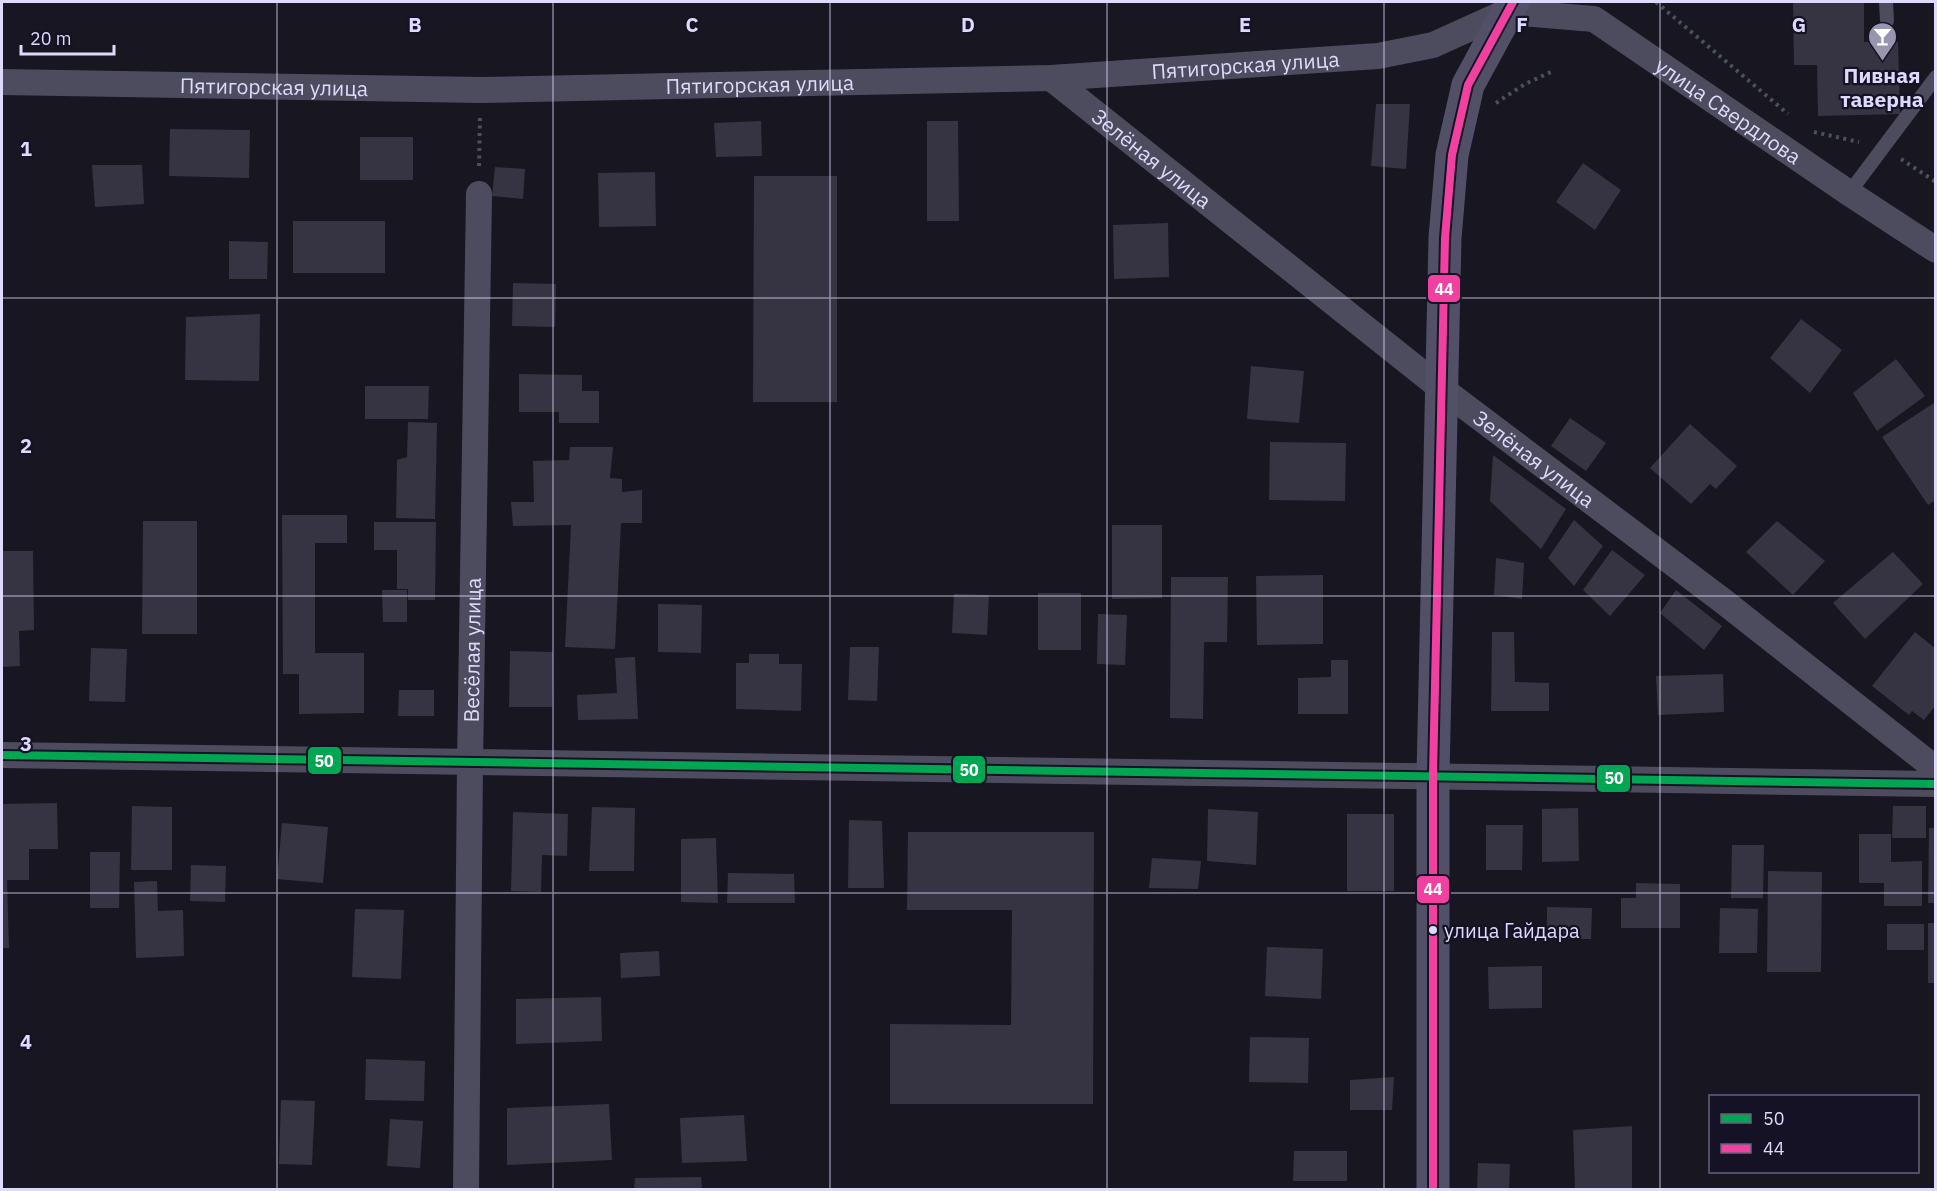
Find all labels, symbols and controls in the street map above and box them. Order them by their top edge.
text: B [408,11,422,38]
text: C [685,11,699,38]
text: D [961,11,975,38]
text: E [1239,11,1251,38]
text: F [1516,11,1528,38]
text: G [1792,11,1806,38]
scale bar [21,18,114,56]
bar icon: Пивная таверна [1866,20,1898,62]
text: 20 m [30,27,72,50]
street label: Пятигорская улица [1150,45,1340,85]
street label: улица Свердлова [1650,51,1807,170]
place label: Пивная таверна [1840,61,1924,113]
street label: Пятигорская улица [665,68,854,100]
street label: Пятигорская улица [180,71,368,102]
street label: Зелёная улица [1086,102,1218,215]
text: 1 [20,135,32,162]
line badge: 44 [1427,274,1461,303]
text: 44 [1434,279,1454,299]
street label: Зелёная улица [1468,404,1601,513]
text: 2 [20,432,32,459]
street label: Весёлая улица [457,577,487,723]
text: 3 [20,730,32,757]
line badge: 50 [307,746,342,775]
text: 50 [314,751,334,771]
line badge: 50 [952,755,986,784]
text: 50 [959,760,979,780]
line badge: 50 [1596,764,1631,793]
text: 50 [1604,768,1624,788]
line badge: 44 [1416,875,1450,904]
text: 44 [1423,879,1443,899]
place label: улица Гайдара [1444,917,1580,944]
marker: улица Гайдара [1427,924,1439,936]
text: 4 [20,1028,32,1055]
legend [1709,1095,1919,1173]
text: 50 [1763,1107,1785,1130]
text: 44 [1763,1137,1785,1160]

